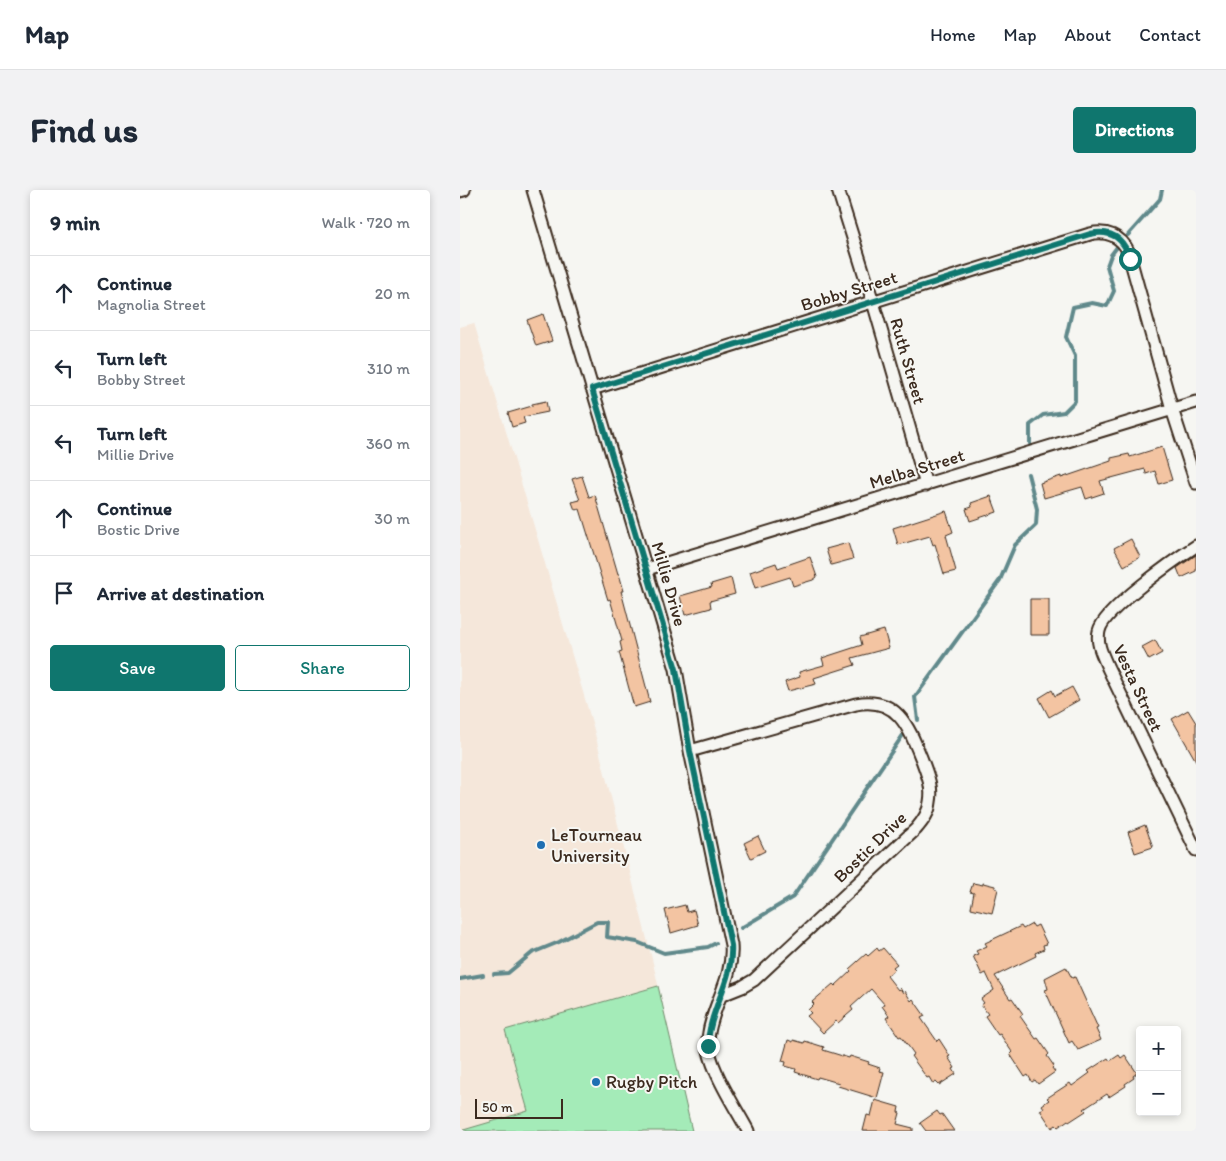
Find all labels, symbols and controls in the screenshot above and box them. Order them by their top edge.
text: Map [25,20,69,49]
text: Home [930,24,976,46]
text: Map [1004,24,1037,46]
text: About [1065,24,1111,46]
text: Contact [1139,24,1201,46]
button: Directions [1073,107,1196,153]
text: Find us [30,109,138,151]
text: 9 min [50,210,100,235]
text: Walk · 720 m [322,213,410,232]
route start [1119,248,1142,271]
street label: Bobby Street [798,266,900,316]
text: Continue [97,272,172,295]
icon: ahead [50,279,78,307]
text: 20 m [375,284,410,303]
text: Magnolia Street [97,295,206,314]
street label: Ruth Street [885,315,931,407]
text: Turn left [97,347,167,370]
icon: left [50,354,78,382]
text: 310 m [367,359,410,378]
text: Bobby Street [97,370,186,389]
text: Turn left [97,422,167,445]
icon: left [50,429,78,457]
text: 360 m [366,434,410,453]
street label: Melba Street [867,444,967,494]
text: Millie Drive [97,445,174,464]
text: Continue [97,497,172,520]
icon: ahead [50,504,78,532]
text: 30 m [374,509,410,528]
text: Bostic Drive [97,520,180,539]
street label: Millie Drive [646,539,692,629]
icon: arrive [50,579,78,607]
text: Arrive at destination [97,582,264,605]
street label: Vesta Street [1108,641,1168,736]
button: Save [50,645,225,691]
button: Share [235,645,410,691]
street label: Bostic Drive [829,807,911,887]
place label: LeTourneau University [551,824,642,867]
marker: LeTourneau University [535,839,547,851]
map controls [1136,1026,1181,1116]
button: + [1136,1026,1181,1071]
route end [697,1035,720,1058]
place label: Rugby Pitch [606,1071,698,1093]
button: − [1136,1071,1181,1116]
marker: Rugby Pitch [590,1076,602,1088]
scale bar [475,1096,562,1119]
text: 50 m [482,1099,513,1116]

